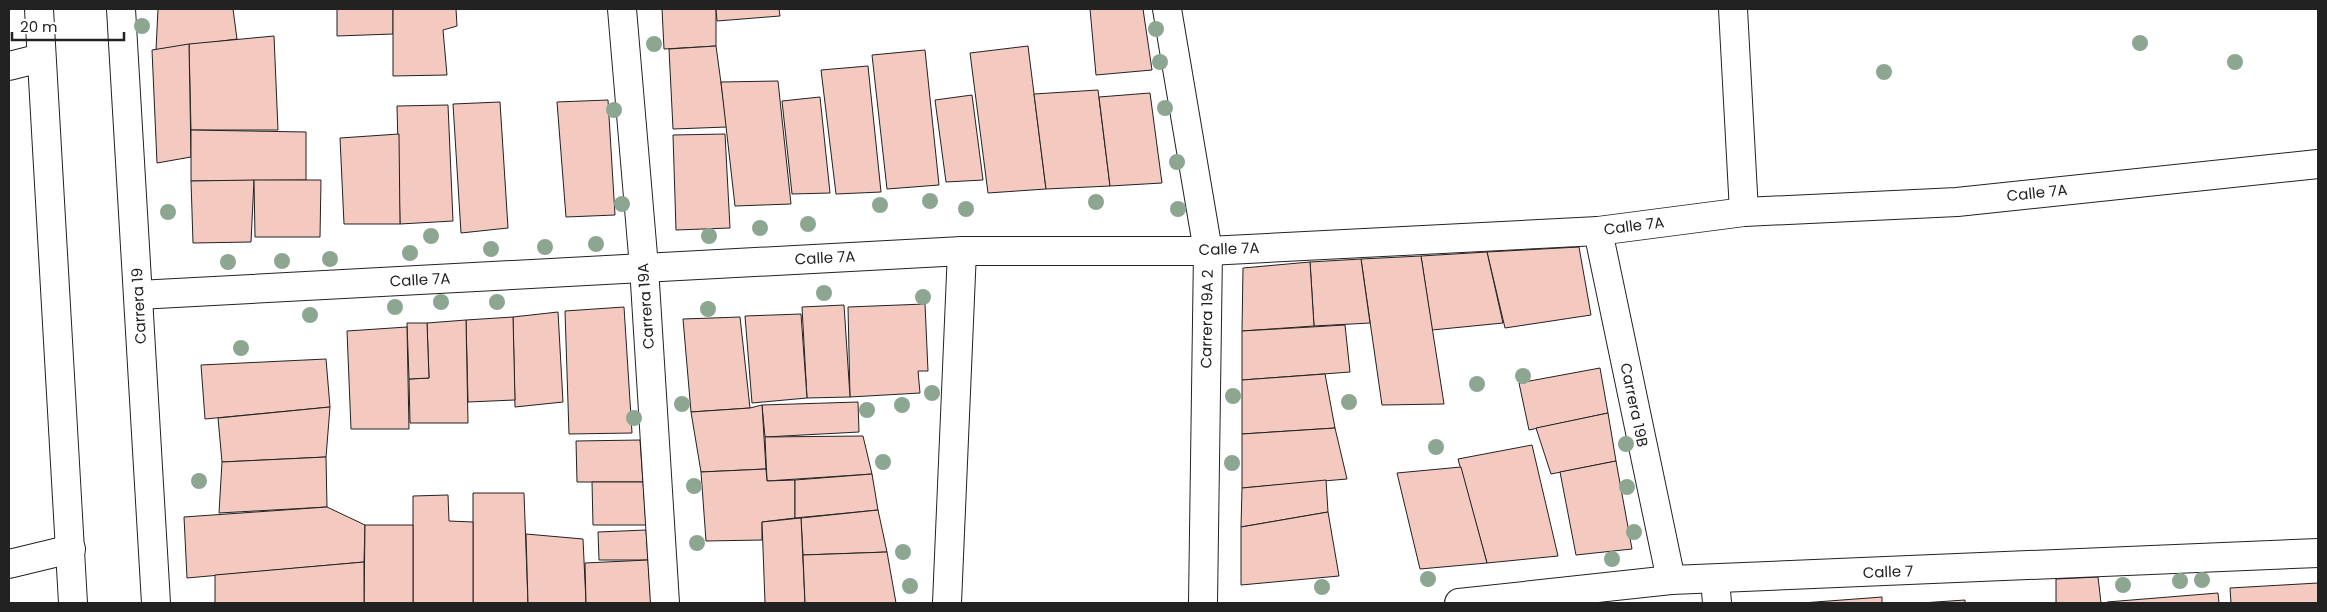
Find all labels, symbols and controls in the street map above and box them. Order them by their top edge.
scale bar [12,10,125,42]
text: 20 m [20,16,58,37]
street label: Calle 7A [2006,179,2068,206]
street label: Calle 7A [1603,211,1665,240]
street label: Calle 7A [1198,237,1260,260]
street label: Calle 7A [794,245,856,270]
street label: Carrera 19A [632,262,659,350]
street label: Carrera 19 [126,267,151,345]
street label: Calle 7A [389,267,451,292]
street label: Carrera 19A 2 [1195,269,1218,369]
street label: Carrera 19B [1615,361,1654,449]
street label: Calle 7 [1862,560,1914,583]

